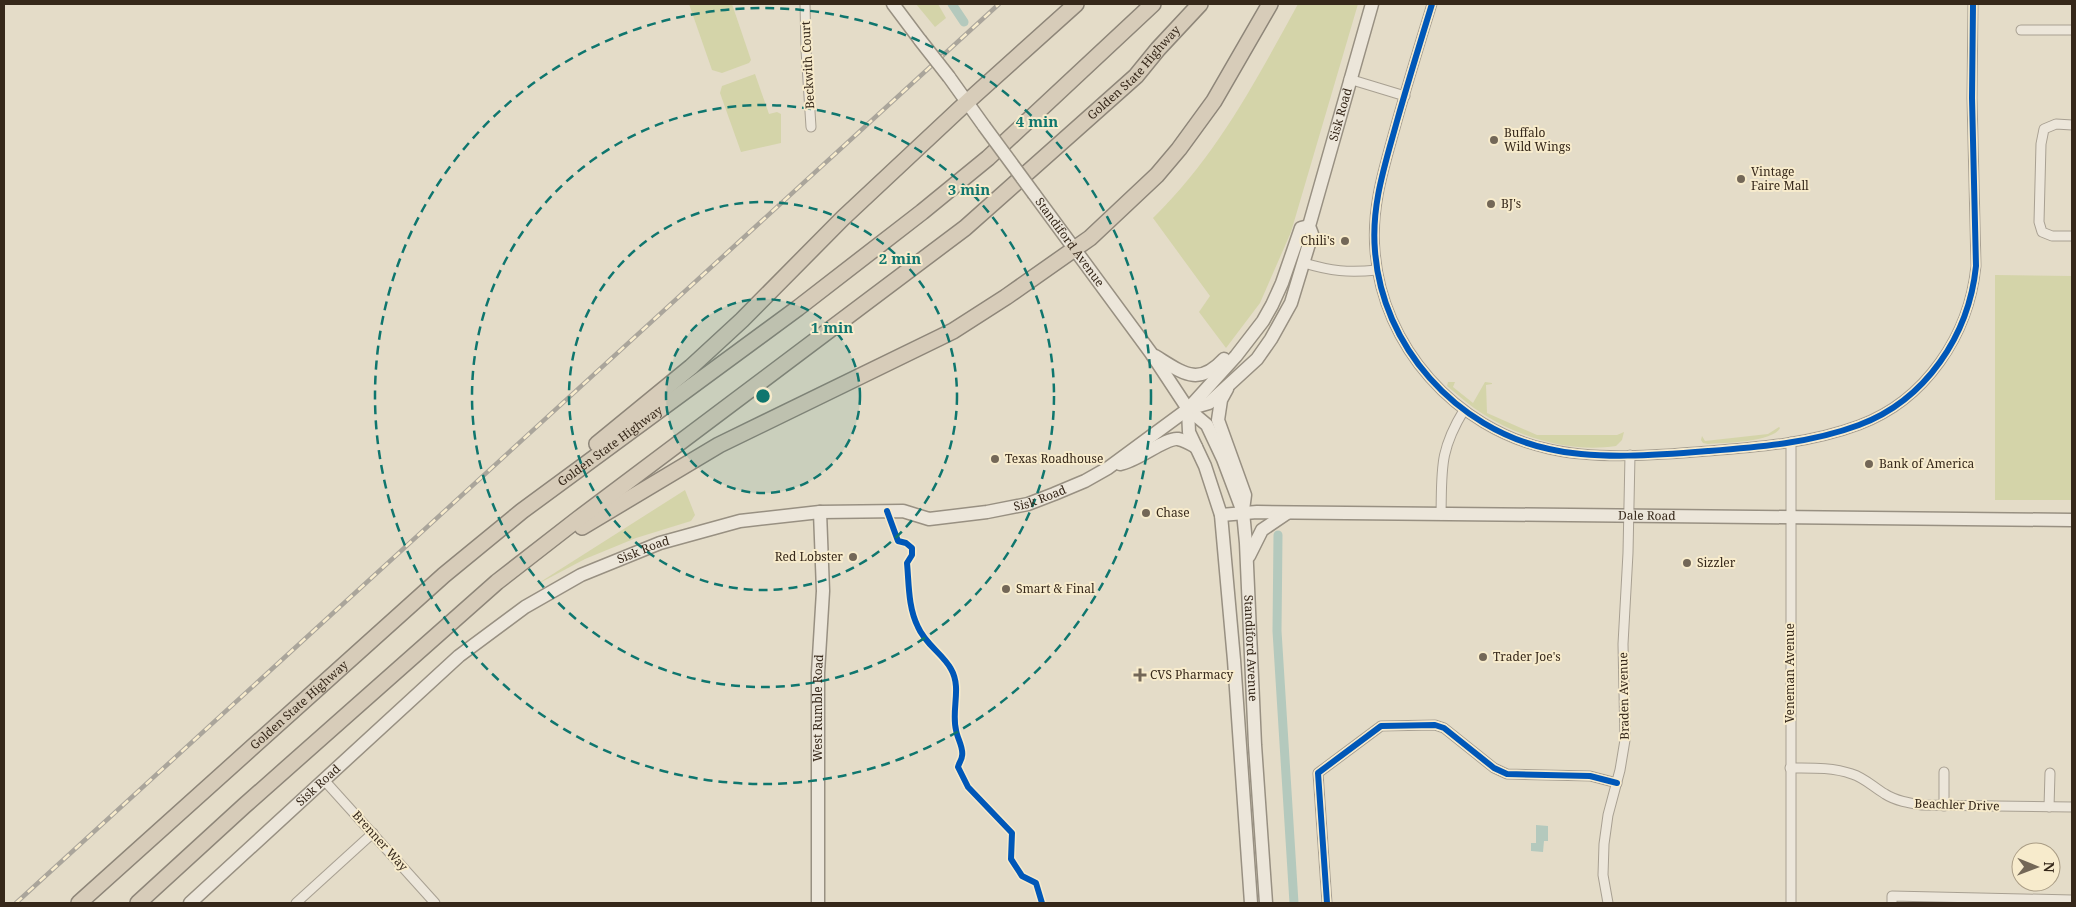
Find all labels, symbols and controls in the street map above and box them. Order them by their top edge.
street label: Beckwith Court [797,21,818,109]
street label: Golden State Highway [1083,21,1184,123]
street label: Sisk Road [1324,85,1356,143]
text: 4 min [1016,111,1058,131]
place label: Buffalo Wild Wings [1504,124,1571,155]
marker: Buffalo Wild Wings [1488,134,1500,146]
place label: Vintage Faire Mall [1751,163,1809,194]
marker: Vintage Faire Mall [1735,173,1747,185]
text: 3 min [948,179,990,199]
street label: Standiford Avenue [1031,194,1109,290]
place label: BJ's [1501,195,1521,212]
marker: BJ's [1485,198,1497,210]
place label: Chili's [1301,232,1335,249]
marker: Chili's [1339,235,1351,247]
text: 2 min [879,248,921,268]
text: 1 min [811,317,853,337]
centre of rings [754,387,772,405]
street label: Golden State Highway [554,401,666,490]
place label: Texas Roadhouse [1005,450,1103,467]
marker: Texas Roadhouse [989,453,1001,465]
place label: Bank of America [1879,455,1975,472]
marker: Bank of America [1863,458,1875,470]
street label: Sisk Road [1012,481,1069,515]
place label: Chase [1156,504,1190,521]
marker: Chase [1140,507,1152,519]
street label: Dale Road [1618,507,1676,524]
street label: Sisk Road [614,532,672,568]
place label: Red Lobster [775,548,843,565]
marker: Red Lobster [847,551,859,563]
place label: Sizzler [1697,554,1736,571]
marker: Sizzler [1681,557,1693,569]
place label: Smart & Final [1016,580,1095,597]
marker: Smart & Final [1000,583,1012,595]
street label: Standiford Avenue [1240,594,1262,702]
street label: Veneman Avenue [1781,623,1798,723]
place label: Trader Joe's [1493,648,1561,665]
marker: Trader Joe's [1477,651,1489,663]
street label: Braden Avenue [1614,652,1633,740]
street label: West Rumble Road [809,653,827,762]
street label: Golden State Highway [246,656,352,753]
place label: CVS Pharmacy [1150,666,1233,683]
marker: CVS Pharmacy [1134,669,1146,681]
street label: Sisk Road [292,760,344,810]
street label: Beachler Drive [1914,795,2000,814]
street label: Brenner Way [349,807,412,875]
north arrow [2011,842,2061,892]
text: N [2040,862,2059,873]

